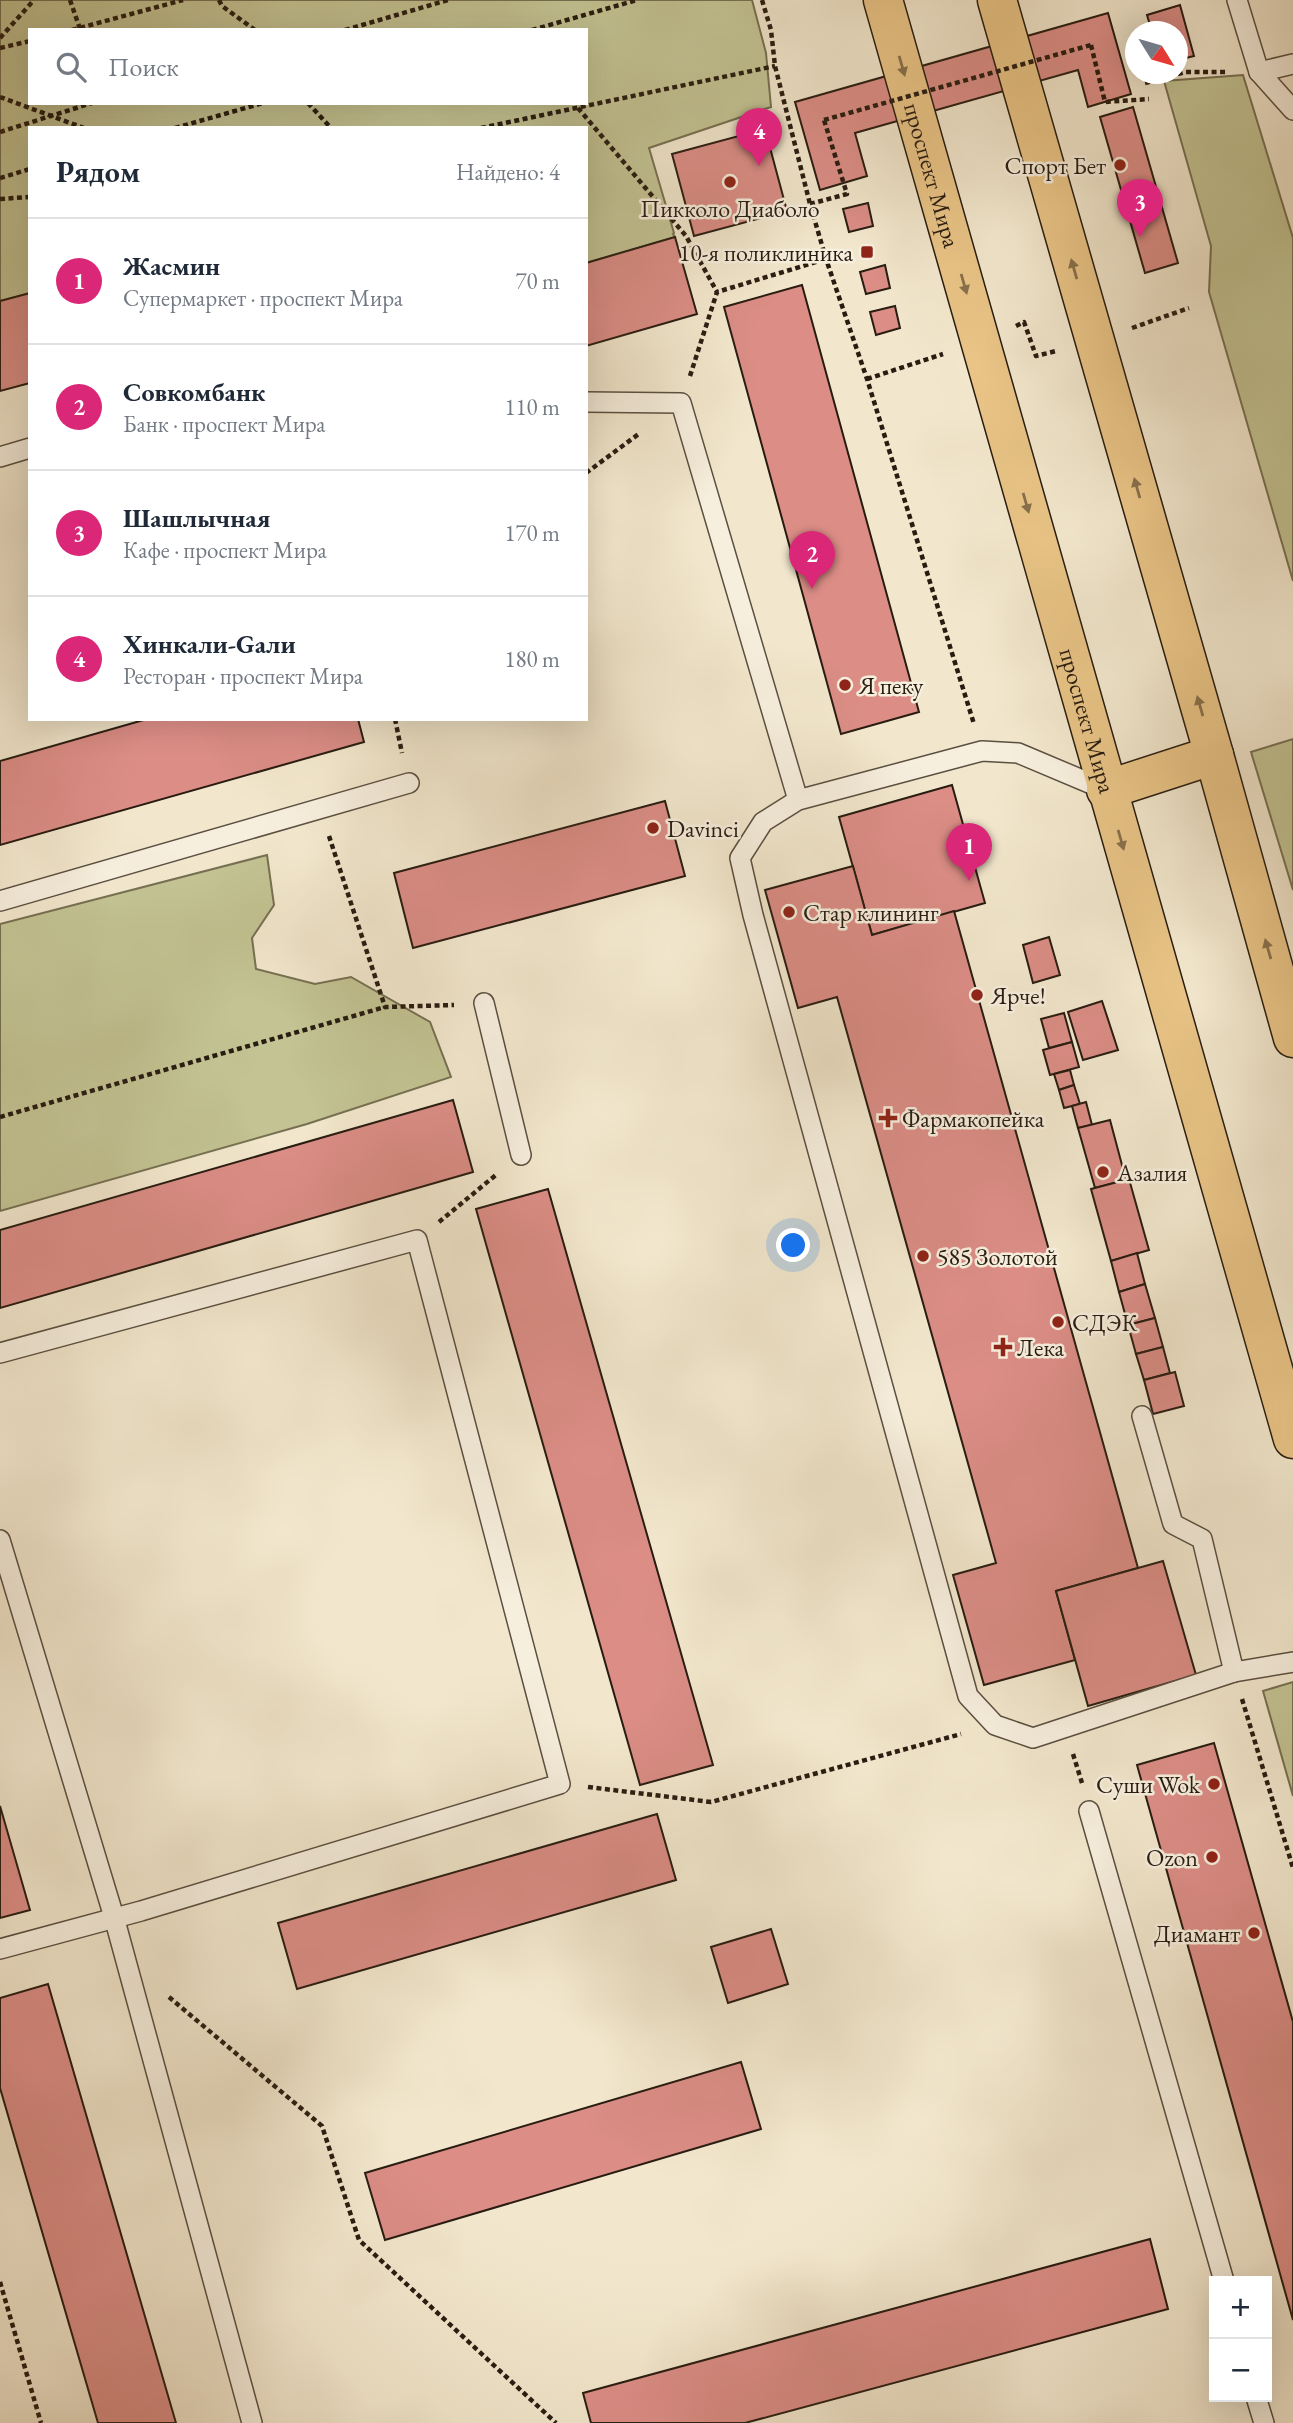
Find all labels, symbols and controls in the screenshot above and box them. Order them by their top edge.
north arrow [1125,21,1188,84]
search box [28,28,588,105]
icon: search [52,48,90,86]
text: Поиск [108,50,179,84]
one-way arrow [897,55,907,76]
street label: проспект Мира [898,99,968,251]
pin: 4 [736,108,782,166]
place label: Спорт Бет [1005,150,1106,181]
text: Рядом [56,152,140,191]
text: Найдено: 4 [456,157,560,187]
marker: Спорт Бет [1112,157,1128,173]
marker: Пикколо Диаболо [722,174,738,190]
pin: 3 [1117,179,1163,237]
place label: Пикколо Диаболо [640,193,820,224]
place label: 10-я поликлиника [679,237,853,268]
marker: 10-я поликлиника [859,244,875,260]
text: Жасмин [123,249,220,283]
one-way arrow [1069,258,1079,279]
text: 1 [73,266,85,296]
text: 70 m [515,266,560,296]
one-way arrow [959,274,970,296]
text: Супермаркет · проспект Мира [123,283,403,313]
text: Совкомбанк [123,375,265,409]
text: 2 [73,392,85,422]
text: 110 m [504,392,560,422]
text: Банк · проспект Мира [123,409,325,439]
one-way arrow [1132,477,1142,498]
one-way arrow [1021,493,1031,514]
text: Шашлычная [123,501,271,535]
text: 3 [73,518,85,548]
text: 170 m [504,518,560,548]
pin: 2 [789,531,835,589]
text: Кафе · проспект Мира [123,535,327,565]
text: Хинкали-Gaли [123,627,296,661]
text: 4 [73,644,85,674]
text: 180 m [504,644,560,674]
street label: проспект Мира [1053,644,1124,797]
text: Ресторан · проспект Мира [123,661,363,691]
place label: Я пеку [858,670,924,701]
marker: Я пеку [837,677,853,693]
one-way arrow [1195,696,1205,717]
place label: Davinci [667,813,739,844]
marker: Davinci [645,820,661,836]
pin: 1 [946,823,992,881]
one-way arrow [1116,830,1126,851]
place label: Стар клининг [803,897,939,928]
marker: Стар клининг [781,904,797,920]
one-way arrow [1262,938,1273,960]
place label: Ярче! [990,980,1046,1011]
marker: Ярче! [969,987,985,1003]
place label: Фармакопейка [902,1103,1045,1134]
marker: Фармакопейка [880,1110,896,1126]
place label: Азалия [1116,1157,1188,1188]
marker: Азалия [1095,1164,1111,1180]
your location [776,1228,810,1262]
place label: 585 Золотой [937,1241,1058,1272]
marker: 585 Золотой [915,1248,931,1264]
place label: СДЭК [1072,1307,1138,1338]
marker: СДЭК [1050,1314,1066,1330]
place label: Лека [1017,1332,1065,1363]
marker: Лека [995,1339,1011,1355]
place label: Суши Wok [1096,1769,1201,1800]
marker: Суши Wok [1206,1776,1222,1792]
place label: Ozon [1146,1842,1198,1873]
marker: Ozon [1204,1849,1220,1865]
place label: Диамант [1154,1918,1240,1949]
marker: Диамант [1246,1925,1262,1941]
map controls [1209,2276,1272,2402]
button: + [1209,2276,1272,2339]
button: − [1209,2339,1272,2402]

